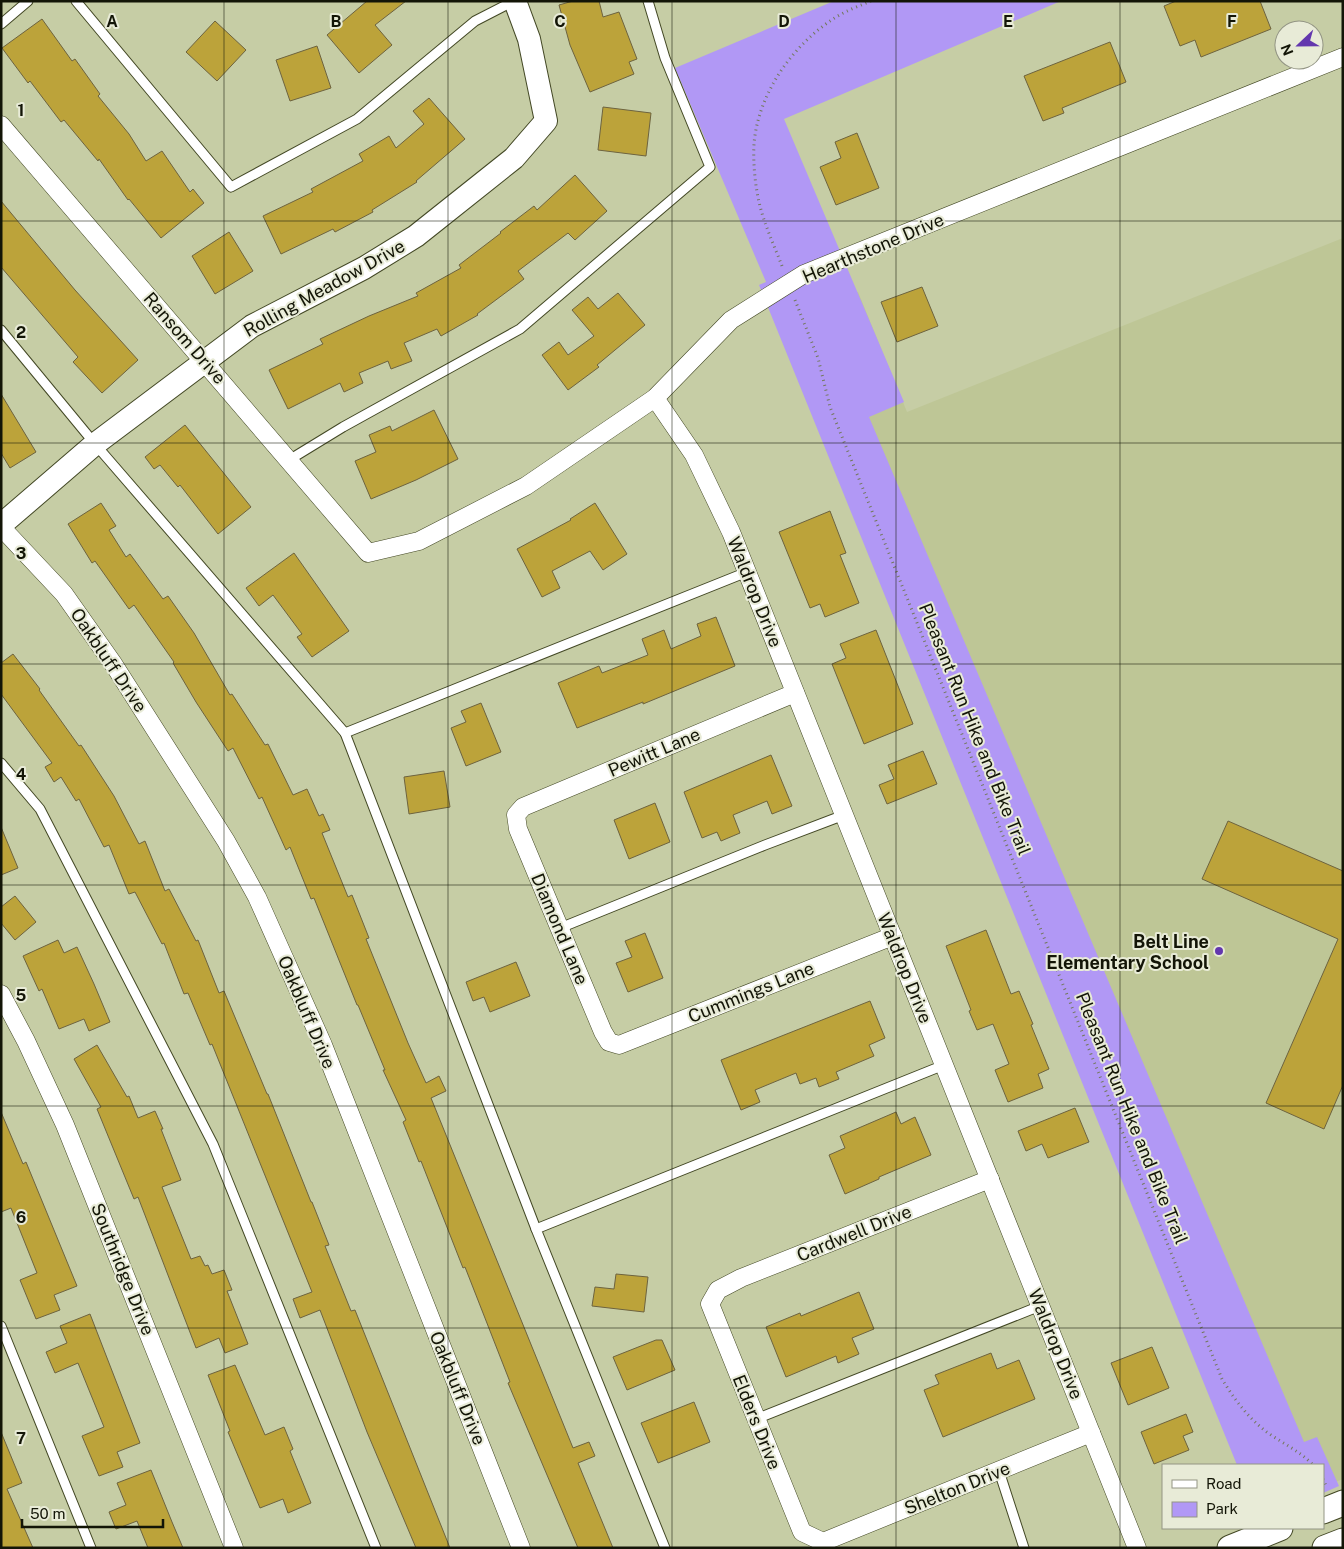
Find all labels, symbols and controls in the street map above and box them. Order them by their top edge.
text: A [106,12,118,31]
text: B [331,12,342,31]
text: C [554,12,566,31]
text: D [778,12,790,31]
text: E [1003,12,1013,31]
text: F [1227,12,1237,31]
north arrow [1274,20,1324,70]
text: N [1277,42,1296,58]
text: 1 [18,101,24,120]
street label: Hearthstone Drive [799,209,947,287]
street label: Rolling Meadow Drive [240,235,408,341]
street label: Ransom Drive [139,288,231,388]
text: 2 [16,323,26,342]
street label: Waldrop Drive [723,534,787,650]
text: 3 [16,544,26,563]
street label: Pleasant Run Hike and Bike Trail [915,600,1035,858]
street label: Oakbluff Drive [67,604,151,716]
street label: Pewitt Lane [605,723,703,781]
text: 4 [16,765,27,784]
street label: Diamond Lane [527,870,593,988]
street label: Waldrop Drive [873,910,937,1026]
place label: Belt Line Elementary School [1046,931,1209,973]
marker: Belt Line Elementary School [1213,945,1225,957]
street label: Oakbluff Drive [274,952,340,1072]
street label: Cummings Lane [685,957,817,1027]
text: 5 [16,986,27,1005]
street label: Pleasant Run Hike and Bike Trail [1072,989,1192,1247]
street label: Southridge Drive [87,1200,159,1338]
street label: Cardwell Drive [794,1200,914,1266]
text: 6 [16,1208,26,1227]
street label: Waldrop Drive [1024,1286,1088,1402]
street label: Oakbluff Drive [426,1328,490,1448]
street label: Elders Drive [728,1372,786,1472]
text: 7 [16,1429,26,1448]
street label: Shelton Drive [901,1457,1013,1519]
legend [1162,1464,1324,1529]
text: Road [1206,1475,1242,1492]
scale bar [22,1496,164,1528]
text: Park [1206,1500,1238,1517]
text: 50 m [30,1505,65,1522]

